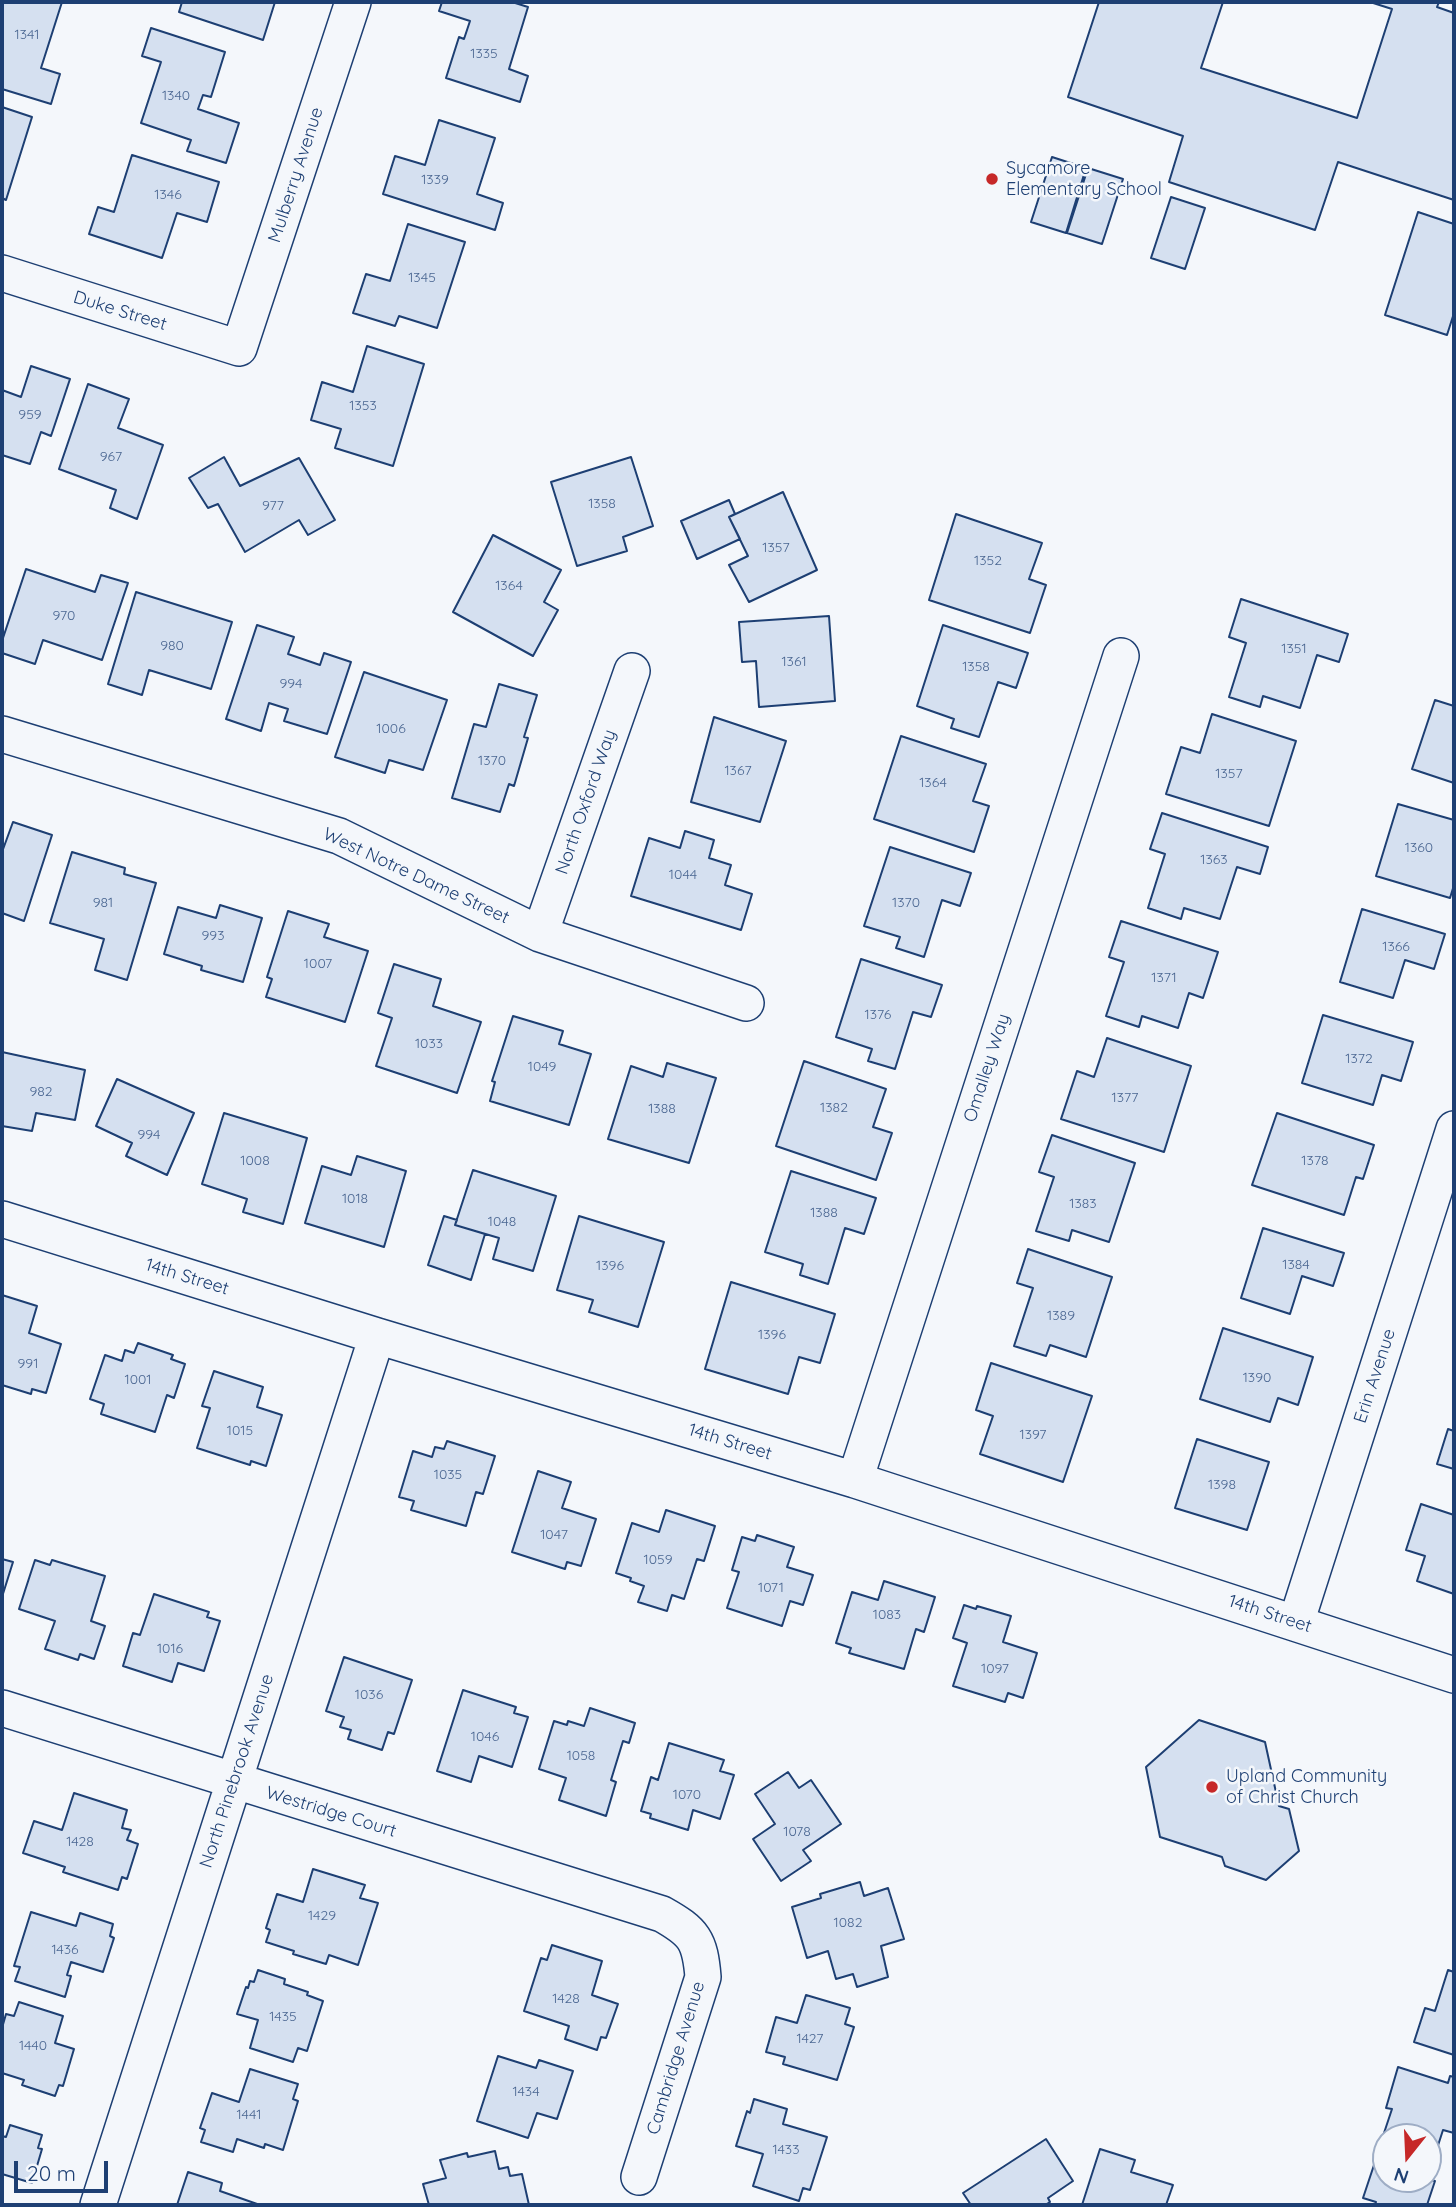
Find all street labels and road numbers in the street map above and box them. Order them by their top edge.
street label: Mulberry Avenue [264,105,328,245]
street label: Duke Street [71,287,169,335]
street label: North Oxford Way [551,727,621,877]
street label: West Notre Dame Street [319,823,513,929]
street label: Omalley Way [959,1011,1015,1125]
street label: 14th Street [143,1254,231,1300]
street label: Erin Avenue [1350,1326,1400,1426]
street label: 14th Street [686,1419,774,1465]
street label: 14th Street [1226,1590,1314,1638]
street label: North Pinebrook Avenue [195,1671,279,1871]
street label: Westridge Court [263,1782,399,1842]
street label: Cambridge Avenue [642,1979,710,2137]

